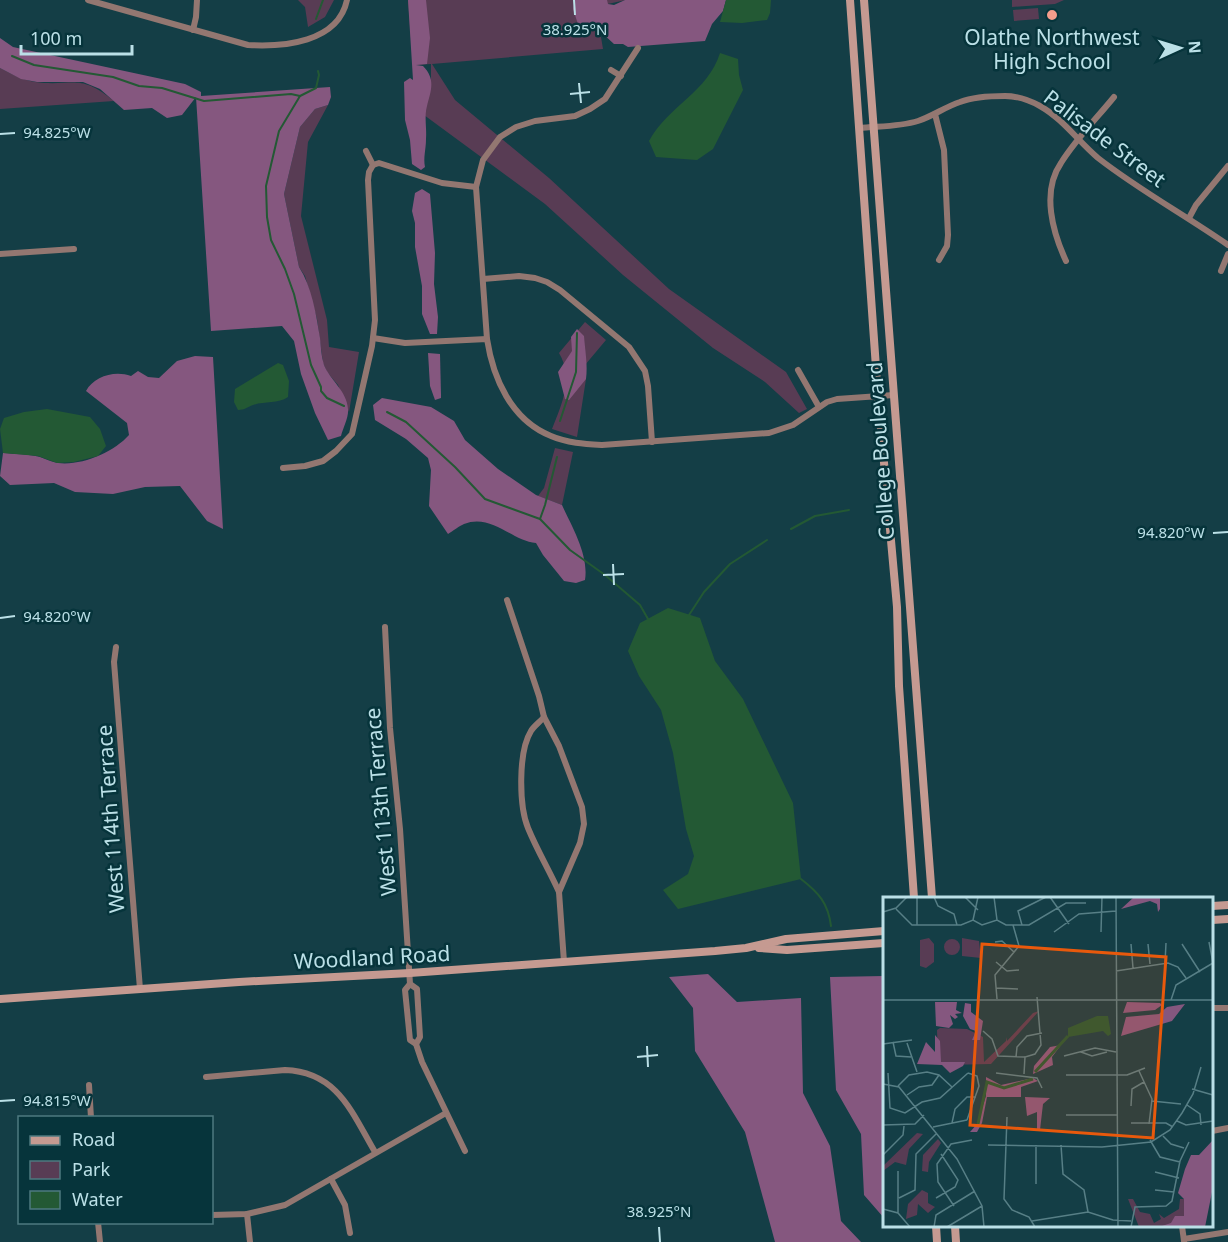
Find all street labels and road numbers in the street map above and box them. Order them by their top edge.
street label: Palisade Street [1038,83,1172,193]
street label: College Boulevard [860,361,900,541]
street label: West 113th Terrace [358,707,402,897]
street label: West 114th Terrace [89,724,131,914]
street label: Woodland Road [293,939,451,975]

